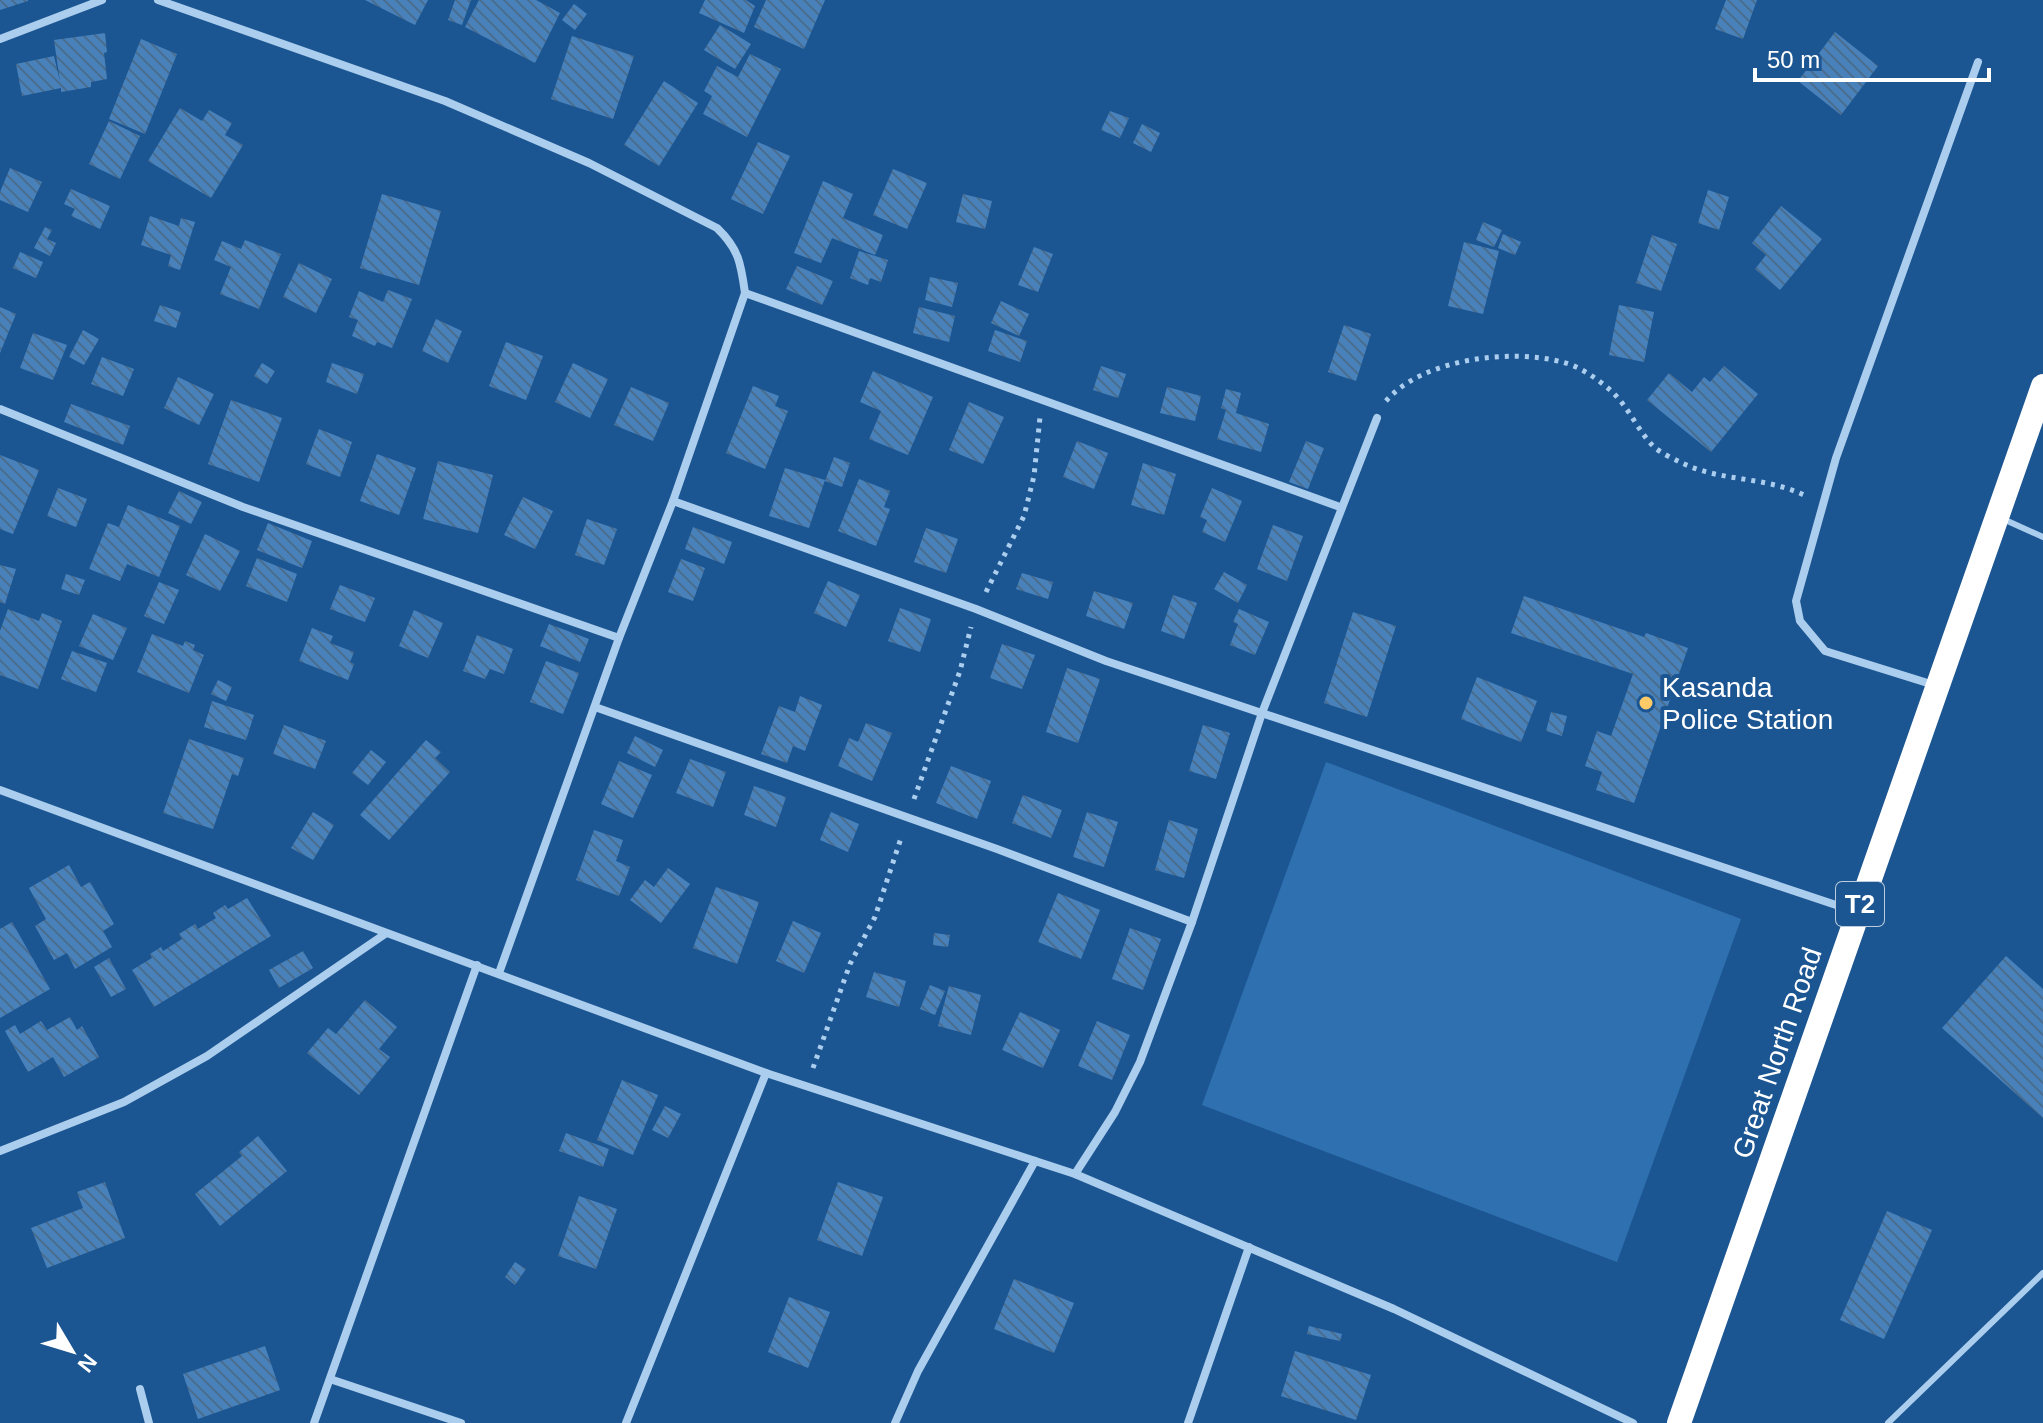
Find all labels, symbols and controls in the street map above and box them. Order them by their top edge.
scale bar [1755,32,1989,82]
text: 50 m [1767,46,1820,73]
place label: Kasanda Police Station [1662,672,1833,735]
marker: Kasanda Police Station [1637,694,1655,712]
road number: T2 [1836,882,1884,926]
street label: Great North Road [1726,943,1828,1163]
north arrow [32,1311,112,1391]
text: N [73,1349,102,1377]

